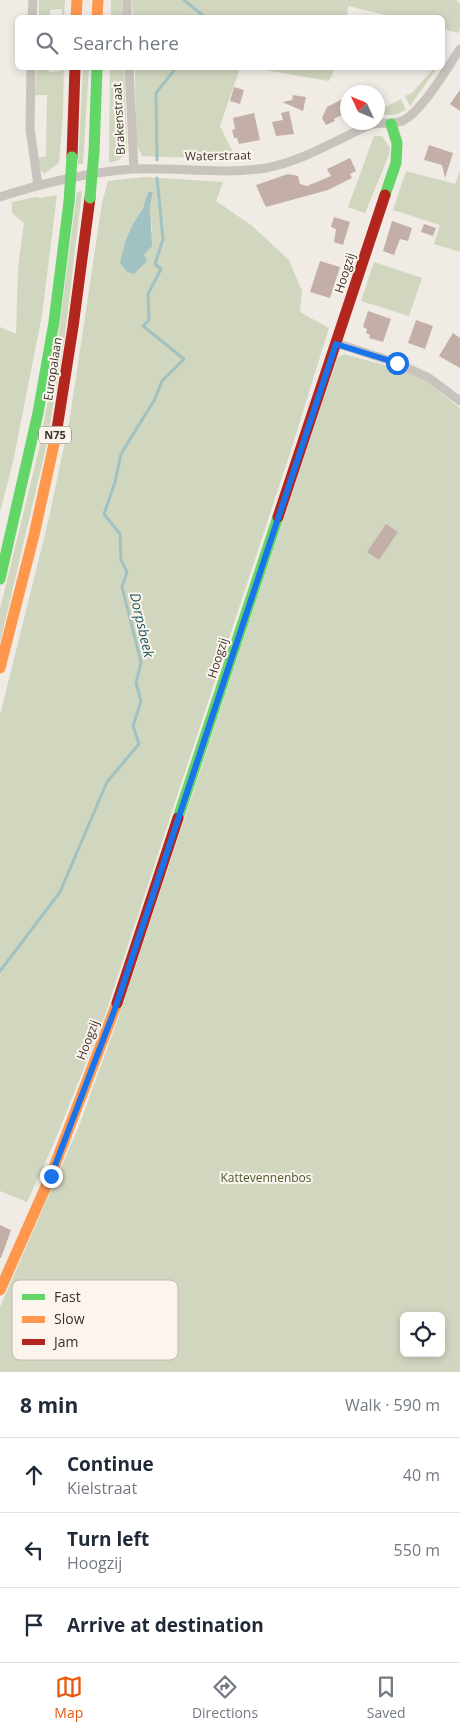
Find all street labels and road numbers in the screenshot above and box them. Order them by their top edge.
street label: Brakenstraat [108,83,129,156]
street label: Waterstraat [185,146,251,165]
street label: Hoogzij [330,250,359,295]
street label: Europalaan [39,336,66,402]
road number: N75 [39,426,71,444]
street label: Hoogzij [203,635,232,680]
street label: Hoogzij [72,1017,103,1062]

